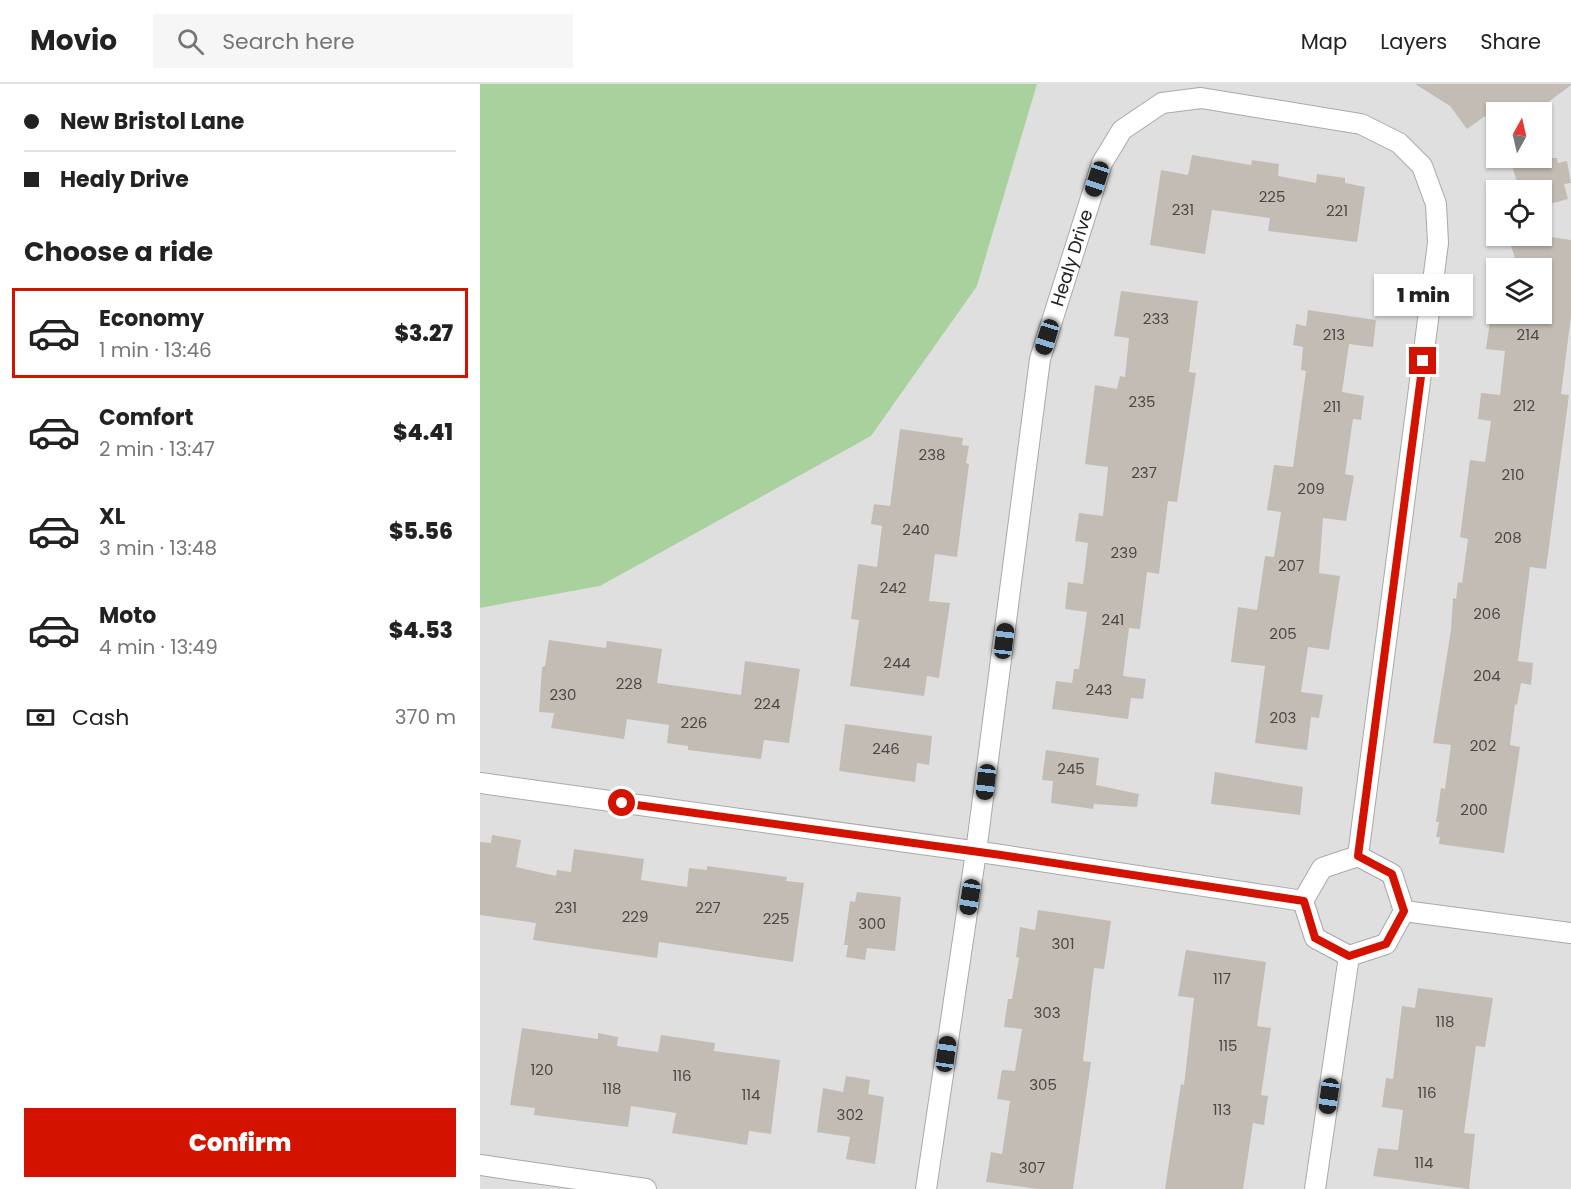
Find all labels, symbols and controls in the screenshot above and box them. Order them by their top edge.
search box [153,14,573,68]
text: Movio [30,21,117,60]
icon: search [174,25,207,58]
text: Search here [222,26,355,57]
text: Map [1301,27,1347,56]
text: Layers [1380,27,1447,56]
text: Share [1480,27,1541,56]
north arrow [1486,102,1552,168]
map controls [1486,102,1552,324]
text: New Bristol Lane [60,106,244,137]
car [1083,159,1111,199]
text: Healy Drive [60,164,189,195]
button: locate [1486,180,1552,246]
house number: 225 [1259,186,1285,207]
house number: 231 [1172,199,1194,220]
house number: 221 [1326,200,1348,221]
street label: Healy Drive [1044,206,1099,309]
text: Choose a ride [24,233,213,270]
button: layers [1486,258,1552,324]
callout: 1 min [1374,274,1472,316]
text: 1 min [1397,281,1450,309]
text: Economy [99,303,204,334]
icon: car [27,306,81,360]
house number: 233 [1143,308,1169,329]
car [1033,317,1061,357]
text: $3.27 [394,318,453,349]
house number: 213 [1323,324,1345,345]
house number: 214 [1517,324,1539,345]
text: 1 min · 13:46 [99,336,212,364]
route end [1409,347,1436,374]
house number: 235 [1129,391,1155,412]
house number: 212 [1513,395,1535,416]
house number: 211 [1323,396,1341,417]
text: Comfort [99,402,193,433]
icon: car [27,405,81,459]
text: $4.41 [393,417,453,448]
text: 2 min · 13:47 [99,435,215,463]
house number: 238 [919,444,945,465]
house number: 237 [1131,462,1157,483]
house number: 210 [1502,464,1524,485]
house number: 209 [1297,478,1325,499]
text: XL [99,501,125,532]
icon: car [27,504,81,558]
text: $5.56 [389,516,453,547]
house number: 240 [902,519,930,540]
house number: 208 [1494,527,1522,548]
text: 3 min · 13:48 [99,534,217,562]
house number: 239 [1111,542,1137,563]
house number: 207 [1278,555,1304,576]
house number: 242 [880,577,906,598]
text: Moto [99,600,156,631]
icon: car [27,603,81,657]
house number: 206 [1473,603,1501,624]
house number: 241 [1102,609,1124,630]
text: $4.53 [389,615,453,646]
car [993,622,1015,660]
house number: 205 [1269,623,1297,644]
text: 4 min · 13:49 [99,633,218,661]
house number: 244 [883,652,911,673]
house number: 204 [1473,665,1501,686]
house number: 228 [616,673,642,694]
house number: 243 [1086,679,1112,700]
house number: 230 [550,684,576,705]
house number: 224 [754,693,780,714]
icon: cash [24,701,57,734]
text: Cash [72,702,129,733]
text: 370 m [395,703,456,731]
house number: 203 [1270,707,1296,728]
house number: 226 [681,712,707,733]
house number: 202 [1470,735,1496,756]
house number: 246 [872,738,900,759]
house number: 245 [1057,758,1085,779]
car [975,763,997,801]
route start [608,789,635,816]
house number: 200 [1460,799,1488,820]
car [958,878,982,916]
house number: 231 [555,897,577,918]
house number: 227 [695,897,721,918]
house number: 229 [622,906,648,927]
house number: 225 [763,908,789,929]
house number: 300 [858,913,886,934]
house number: 301 [1051,933,1075,954]
house number: 117 [1213,968,1231,989]
house number: 303 [1033,1002,1061,1023]
house number: 118 [1435,1011,1455,1032]
car [935,1035,957,1073]
house number: 115 [1218,1035,1238,1056]
house number: 120 [531,1059,553,1080]
house number: 116 [672,1065,692,1086]
house number: 305 [1029,1074,1057,1095]
car [1318,1077,1340,1115]
house number: 118 [602,1078,622,1099]
house number: 116 [1417,1082,1437,1103]
house number: 114 [741,1084,761,1105]
house number: 113 [1213,1099,1231,1120]
house number: 302 [837,1104,863,1125]
button: Confirm [24,1108,456,1177]
house number: 114 [1414,1152,1434,1173]
house number: 307 [1019,1157,1045,1178]

